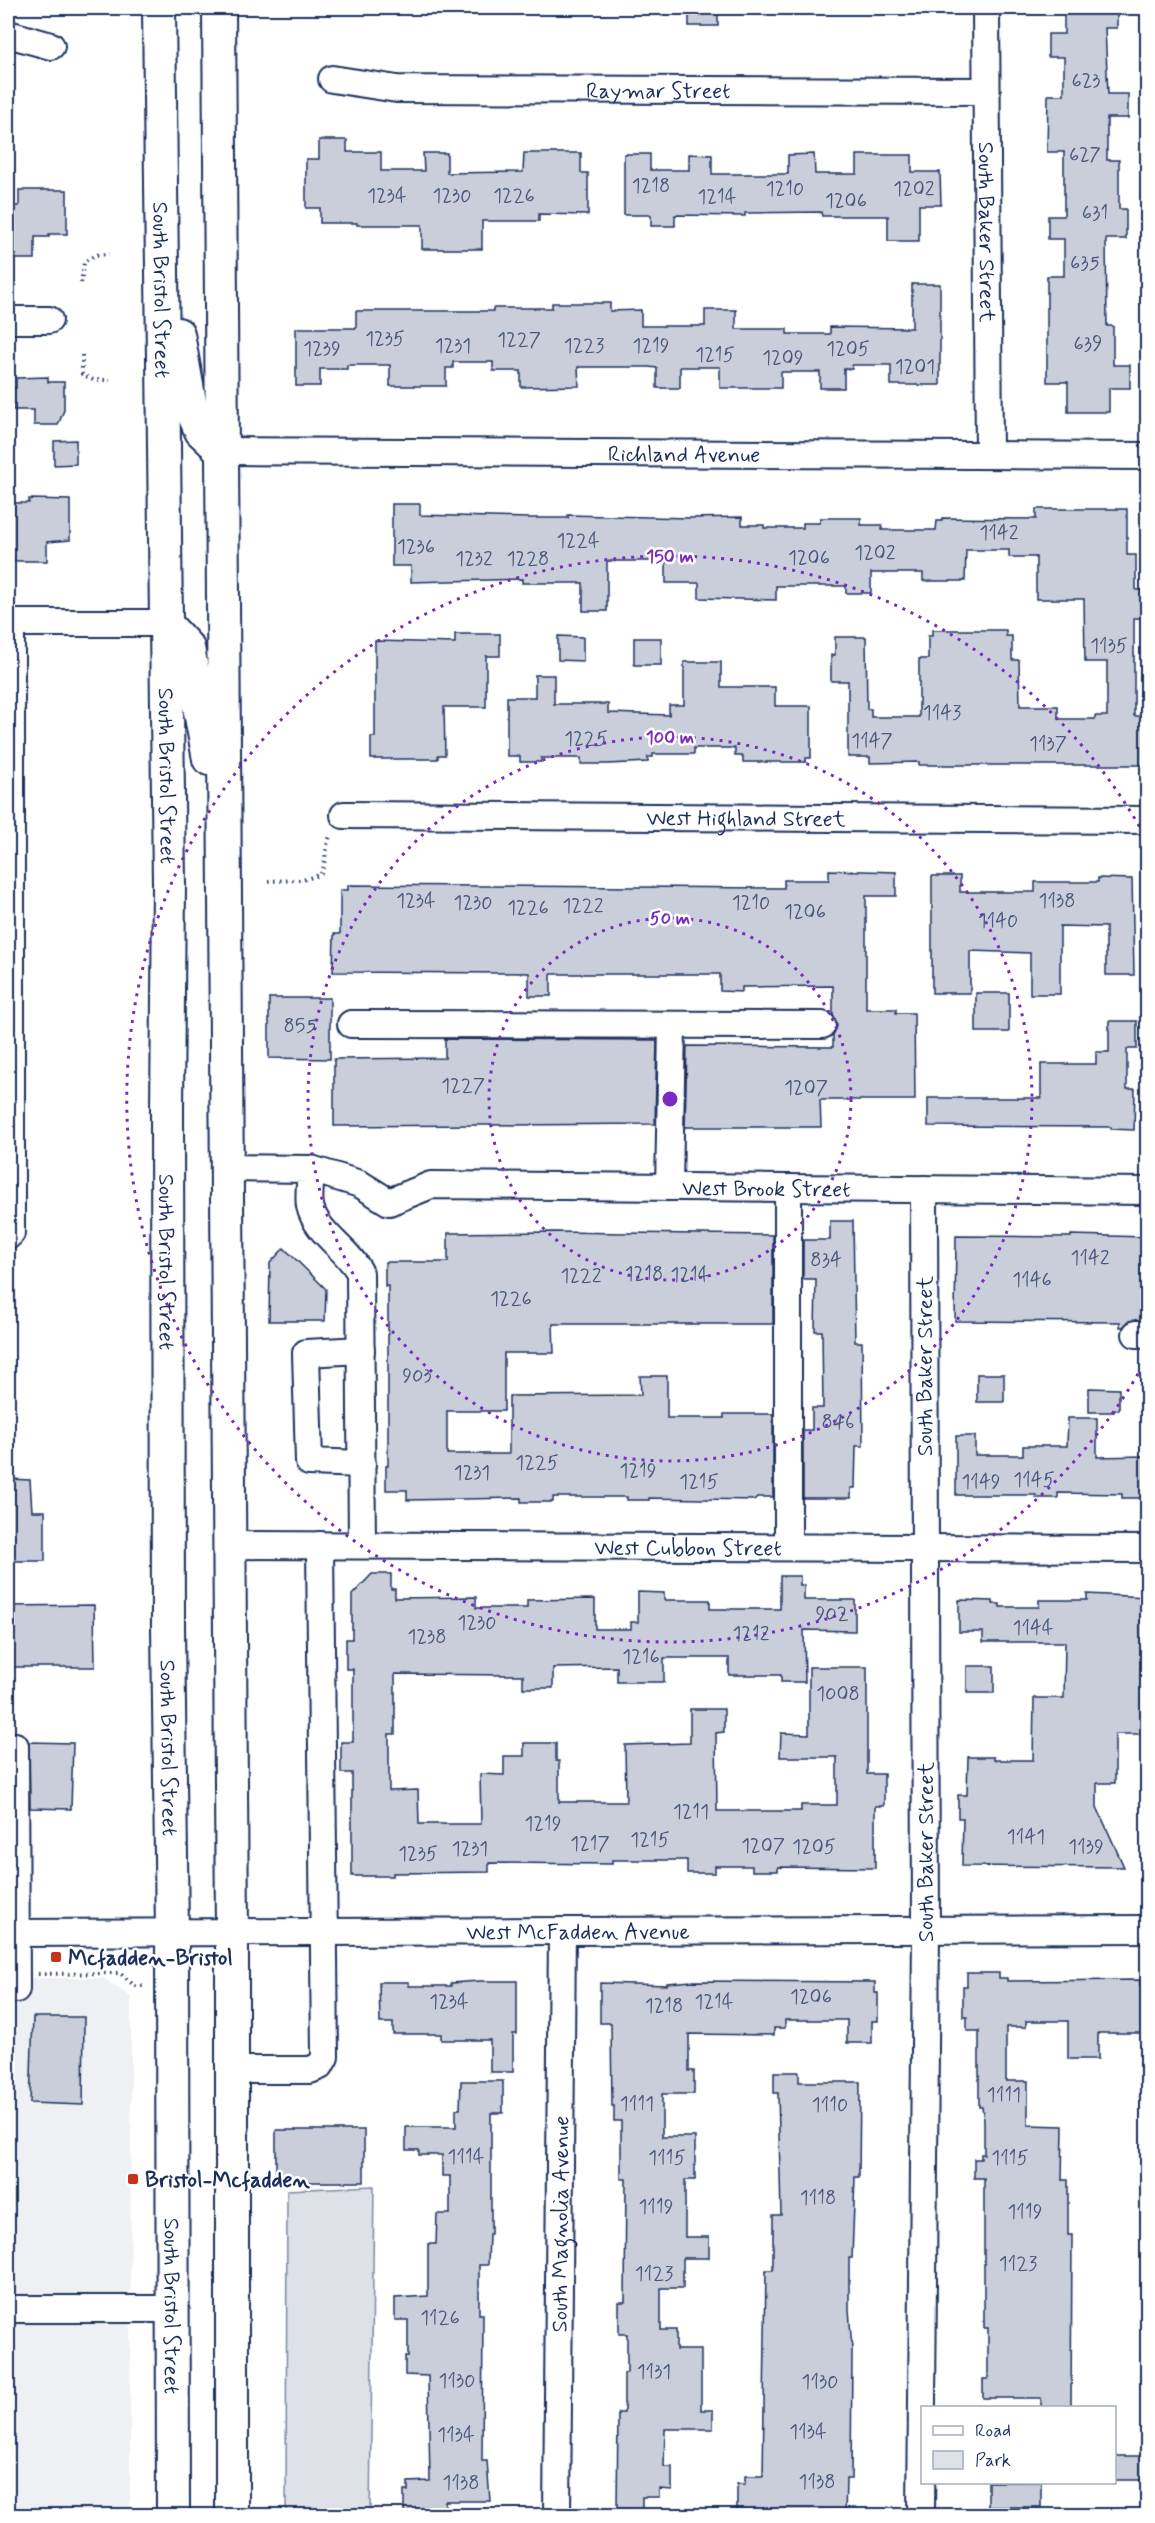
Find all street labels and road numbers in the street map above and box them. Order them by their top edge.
street label: Raymar Street [586,78,731,106]
street label: South Baker Street [971,142,1000,322]
street label: South Bristol Street [145,202,175,378]
street label: Richland Avenue [608,441,760,470]
street label: South Bristol Street [151,688,181,864]
street label: West Highland Street [646,805,846,836]
street label: South Bristol Street [151,1174,179,1350]
street label: West Brook Street [682,1175,851,1205]
street label: South Baker Street [912,1276,940,1456]
street label: West Cubbon Street [594,1535,782,1563]
street label: South Bristol Street [152,1660,183,1836]
street label: South Baker Street [913,1762,941,1942]
street label: West McFadden Avenue [466,1919,690,1947]
street label: South Magnolia Avenue [547,2116,578,2332]
street label: South Bristol Street [156,2218,185,2394]

